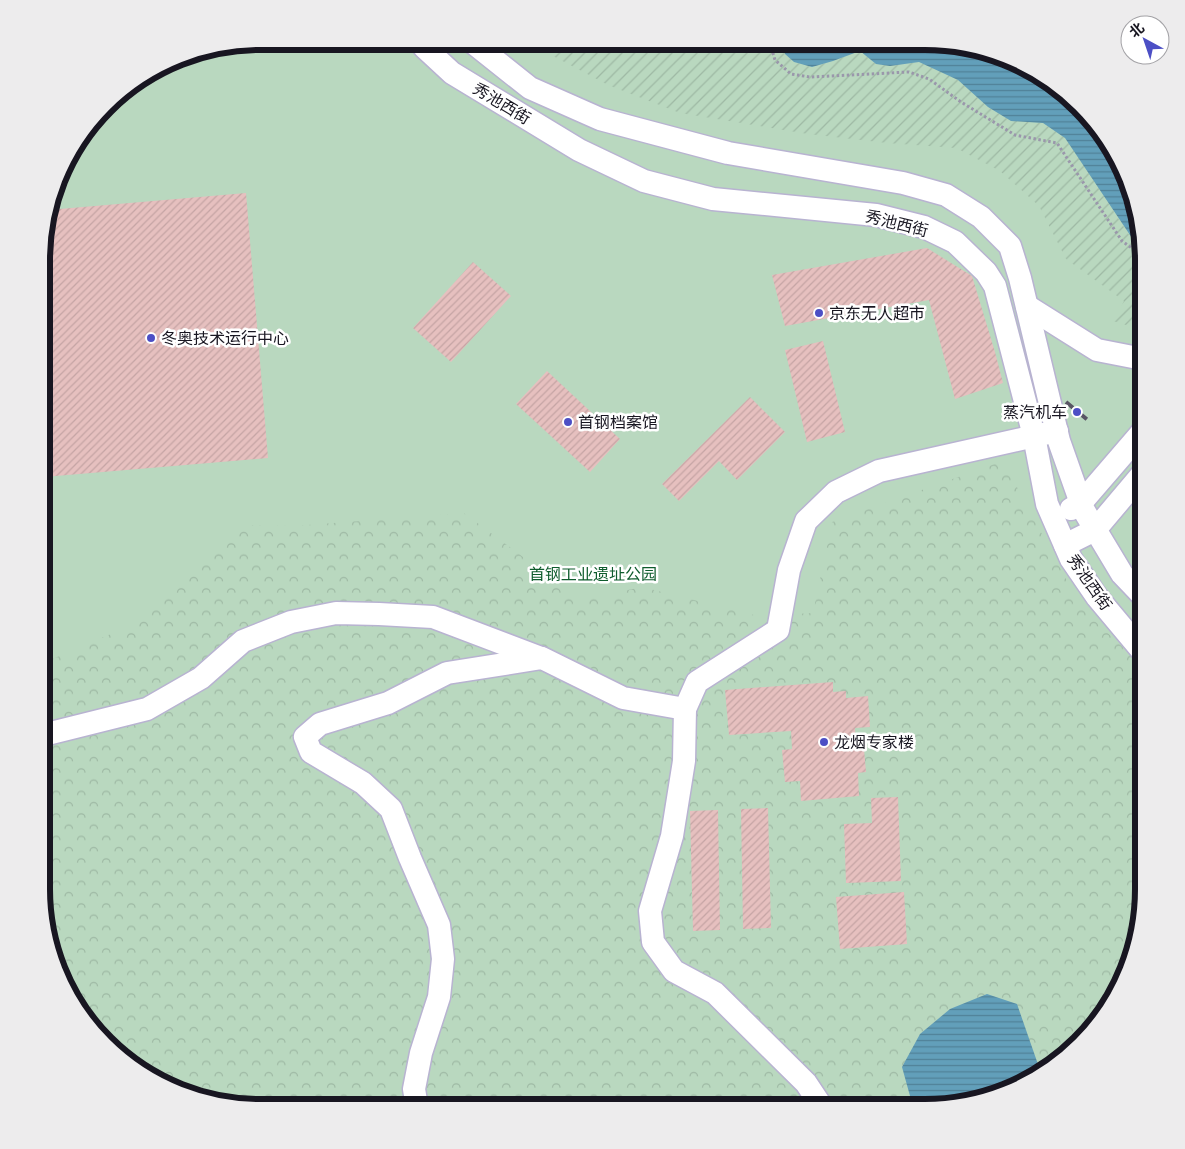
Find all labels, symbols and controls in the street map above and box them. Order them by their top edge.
north arrow [1120,15,1170,65]
text: 北 [1126,19,1148,41]
street label: 秀池西街 [469,79,534,128]
street label: 秀池西街 [864,207,930,240]
place label: 京东无人超市 [829,304,925,323]
marker: 京东无人超市 [813,307,825,319]
place label: 冬奥技术运行中心 [161,329,289,348]
marker: 冬奥技术运行中心 [145,332,157,344]
place label: 蒸汽机车 [1003,403,1067,422]
marker: 蒸汽机车 [1071,406,1083,418]
place label: 首钢档案馆 [578,413,658,432]
marker: 首钢档案馆 [562,416,574,428]
street label: 秀池西街 [1063,551,1116,614]
park label: 首钢工业遗址公园 [529,565,657,584]
place label: 龙烟专家楼 [834,733,914,752]
marker: 龙烟专家楼 [818,736,830,748]

